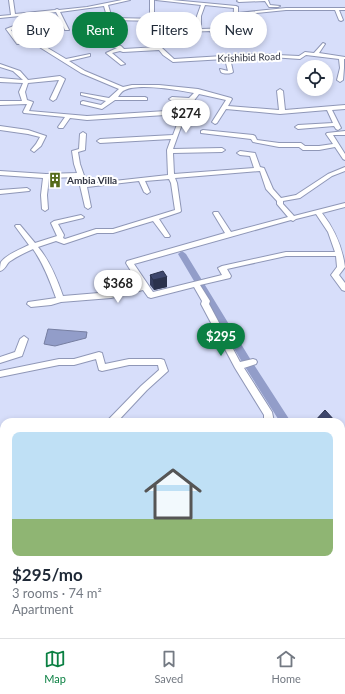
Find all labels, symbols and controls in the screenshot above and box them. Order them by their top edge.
chip: Buy [12,12,64,48]
chip: Rent [72,12,128,48]
chip: Filters [136,12,202,48]
chip: New [210,12,267,48]
street label: Krishibid Road [217,50,281,64]
map controls [297,60,333,96]
button: locate [297,60,333,96]
pin: $274 [162,100,210,134]
text: $274 [171,105,201,121]
building icon: Ambia Villa [46,171,64,189]
place label: Ambia Villa [66,174,117,186]
pin: $368 [94,270,142,304]
text: $368 [103,275,133,291]
pin: $295 [197,323,245,357]
text: $295 [206,328,236,344]
icon: home [137,458,209,530]
text: $295/mo [12,564,83,585]
text: 3 rooms · 74 m² [12,585,102,601]
text: Apartment [12,601,73,617]
tab: Map [44,648,66,685]
tab: Saved [154,648,183,685]
tab: Home [272,648,301,685]

